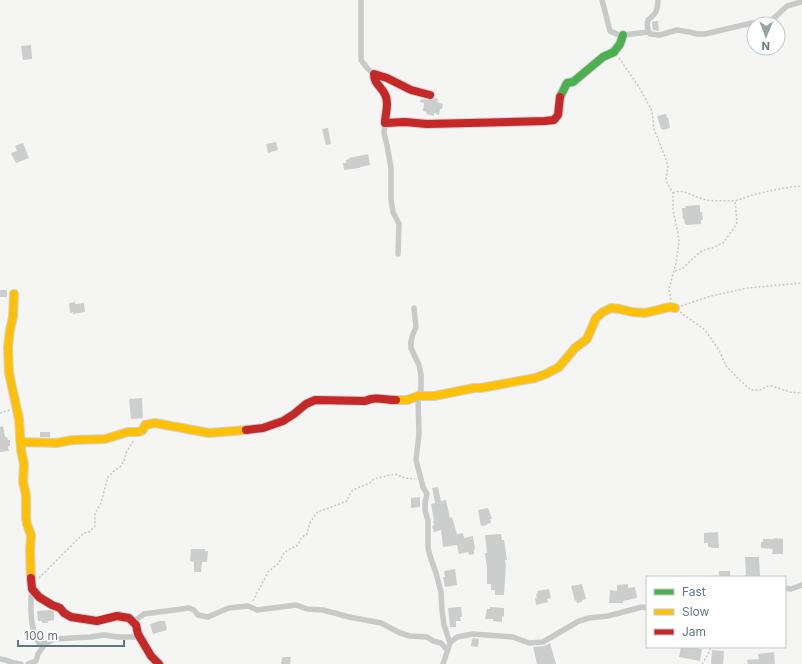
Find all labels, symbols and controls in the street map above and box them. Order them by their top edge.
north arrow [746,16,786,56]
text: N [762,39,770,53]
legend [646,576,786,648]
text: Fast [682,584,706,599]
text: Slow [682,604,710,619]
scale bar [18,622,124,648]
text: Jam [682,624,706,639]
text: 100 m [24,628,58,643]

